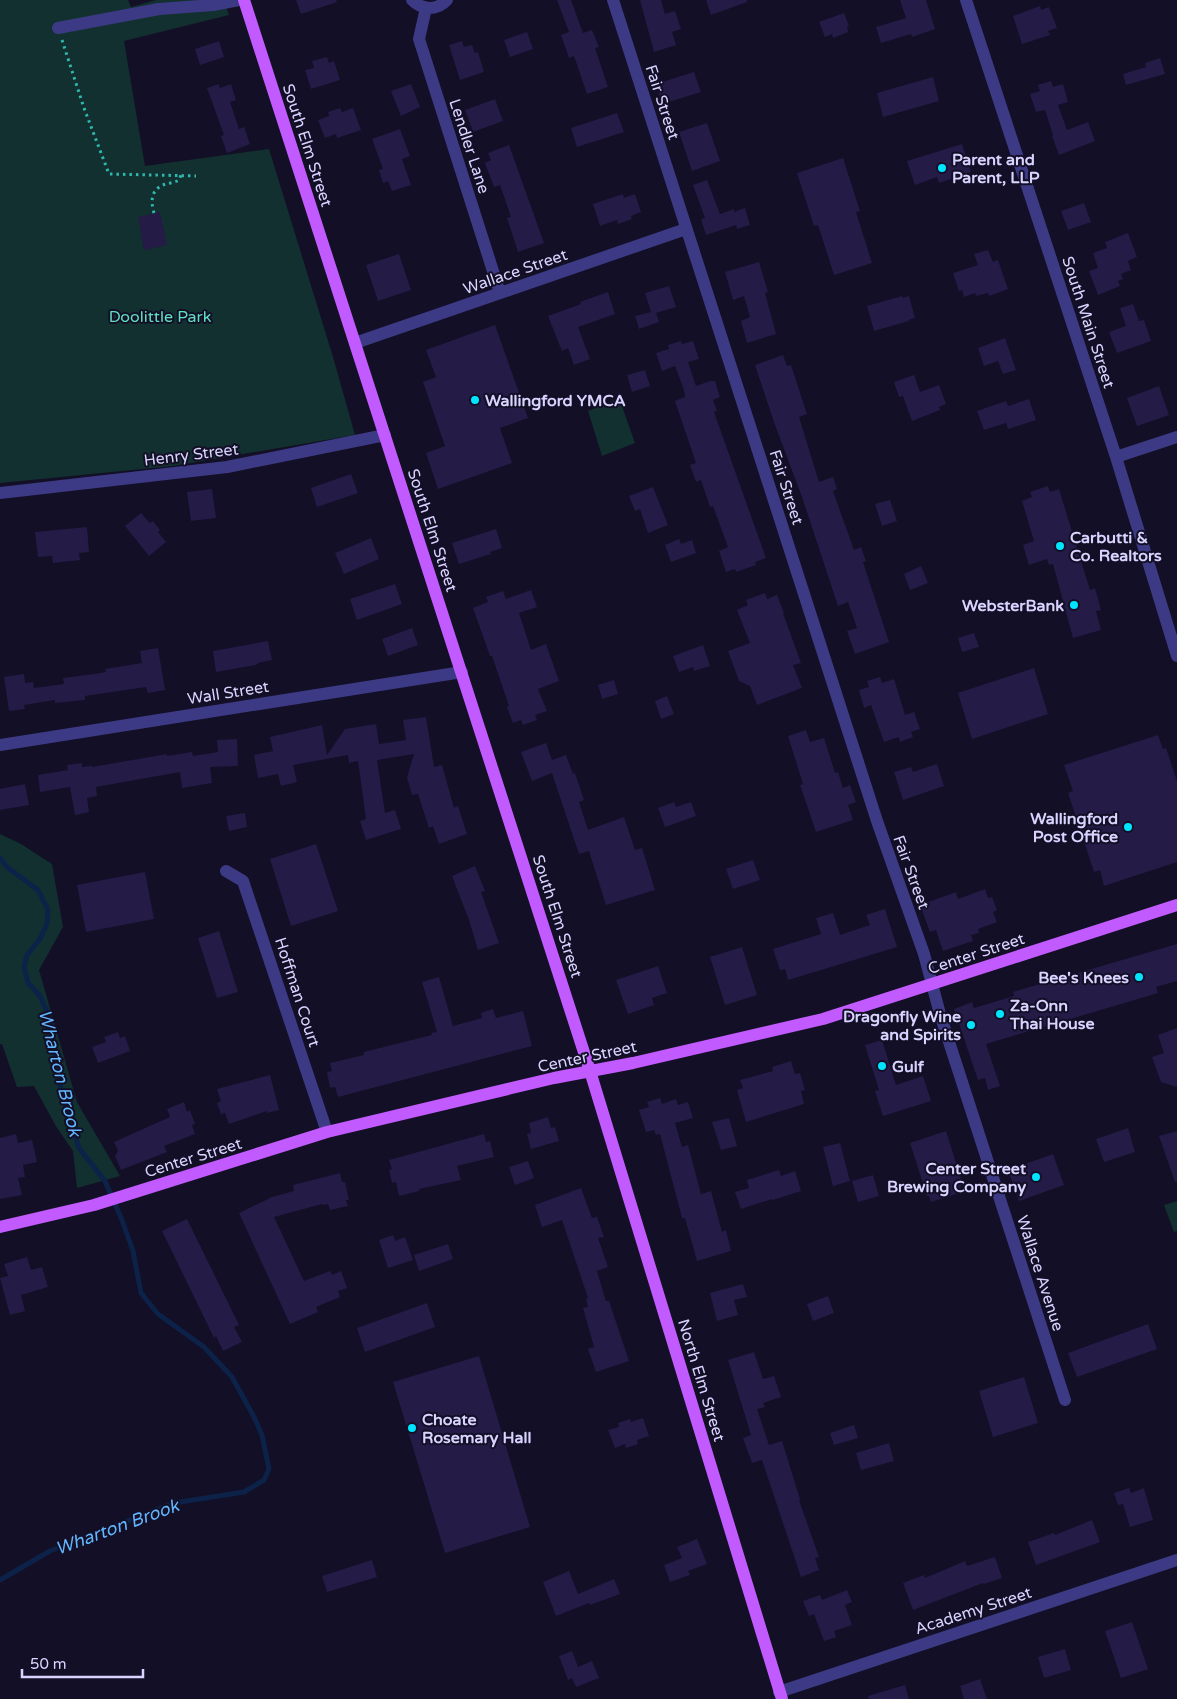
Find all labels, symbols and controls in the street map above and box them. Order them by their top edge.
street label: Fair Street [641,62,684,142]
street label: South Elm Street [278,81,336,209]
street label: Lendler Lane [444,96,494,196]
place label: Parent and Parent, LLP [952,150,1040,188]
marker: Parent and Parent, LLP [936,162,948,174]
street label: Wallace Street [461,245,570,299]
street label: South Main Street [1057,254,1119,391]
park label: Doolittle Park [109,307,212,327]
place label: Wallingford YMCA [485,391,626,411]
marker: Wallingford YMCA [469,394,481,406]
street label: Henry Street [143,439,240,471]
street label: Fair Street [765,447,808,527]
street label: South Elm Street [403,466,461,594]
place label: Carbutti & Co. Realtors [1070,528,1162,566]
marker: Carbutti & Co. Realtors [1054,540,1066,552]
place label: WebsterBank [962,596,1064,616]
marker: WebsterBank [1068,599,1080,611]
street label: Wall Street [186,677,270,709]
place label: Wallingford Post Office [1030,809,1118,847]
marker: Wallingford Post Office [1122,821,1134,833]
street label: Fair Street [888,833,934,912]
street label: South Elm Street [528,852,586,980]
street label: Center Street [925,929,1027,979]
street label: Hoffman Court [270,935,324,1050]
place label: Bee's Knees [1038,968,1129,988]
marker: Bee's Knees [1133,971,1145,983]
place label: Za-Onn Thai House [1009,996,1095,1034]
water label: Wharton Brook [34,1007,87,1140]
place label: Dragonfly Wine and Spirits [843,1007,961,1045]
marker: Za-Onn Thai House [994,1008,1006,1020]
marker: Dragonfly Wine and Spirits [965,1019,977,1031]
street label: Center Street [536,1037,638,1077]
place label: Gulf [892,1057,925,1077]
marker: Gulf [876,1060,888,1072]
street label: Center Street [142,1134,244,1182]
place label: Center Street Brewing Company [887,1159,1027,1197]
marker: Center Street Brewing Company [1030,1171,1042,1183]
street label: Wallace Avenue [1012,1213,1068,1334]
street label: North Elm Street [673,1317,729,1444]
place label: Choate Rosemary Hall [422,1410,531,1448]
marker: Choate Rosemary Hall [406,1422,418,1434]
water label: Wharton Brook [52,1494,183,1560]
street label: Academy Street [912,1583,1034,1639]
scale bar [22,1646,144,1678]
text: 50 m [30,1655,67,1673]

